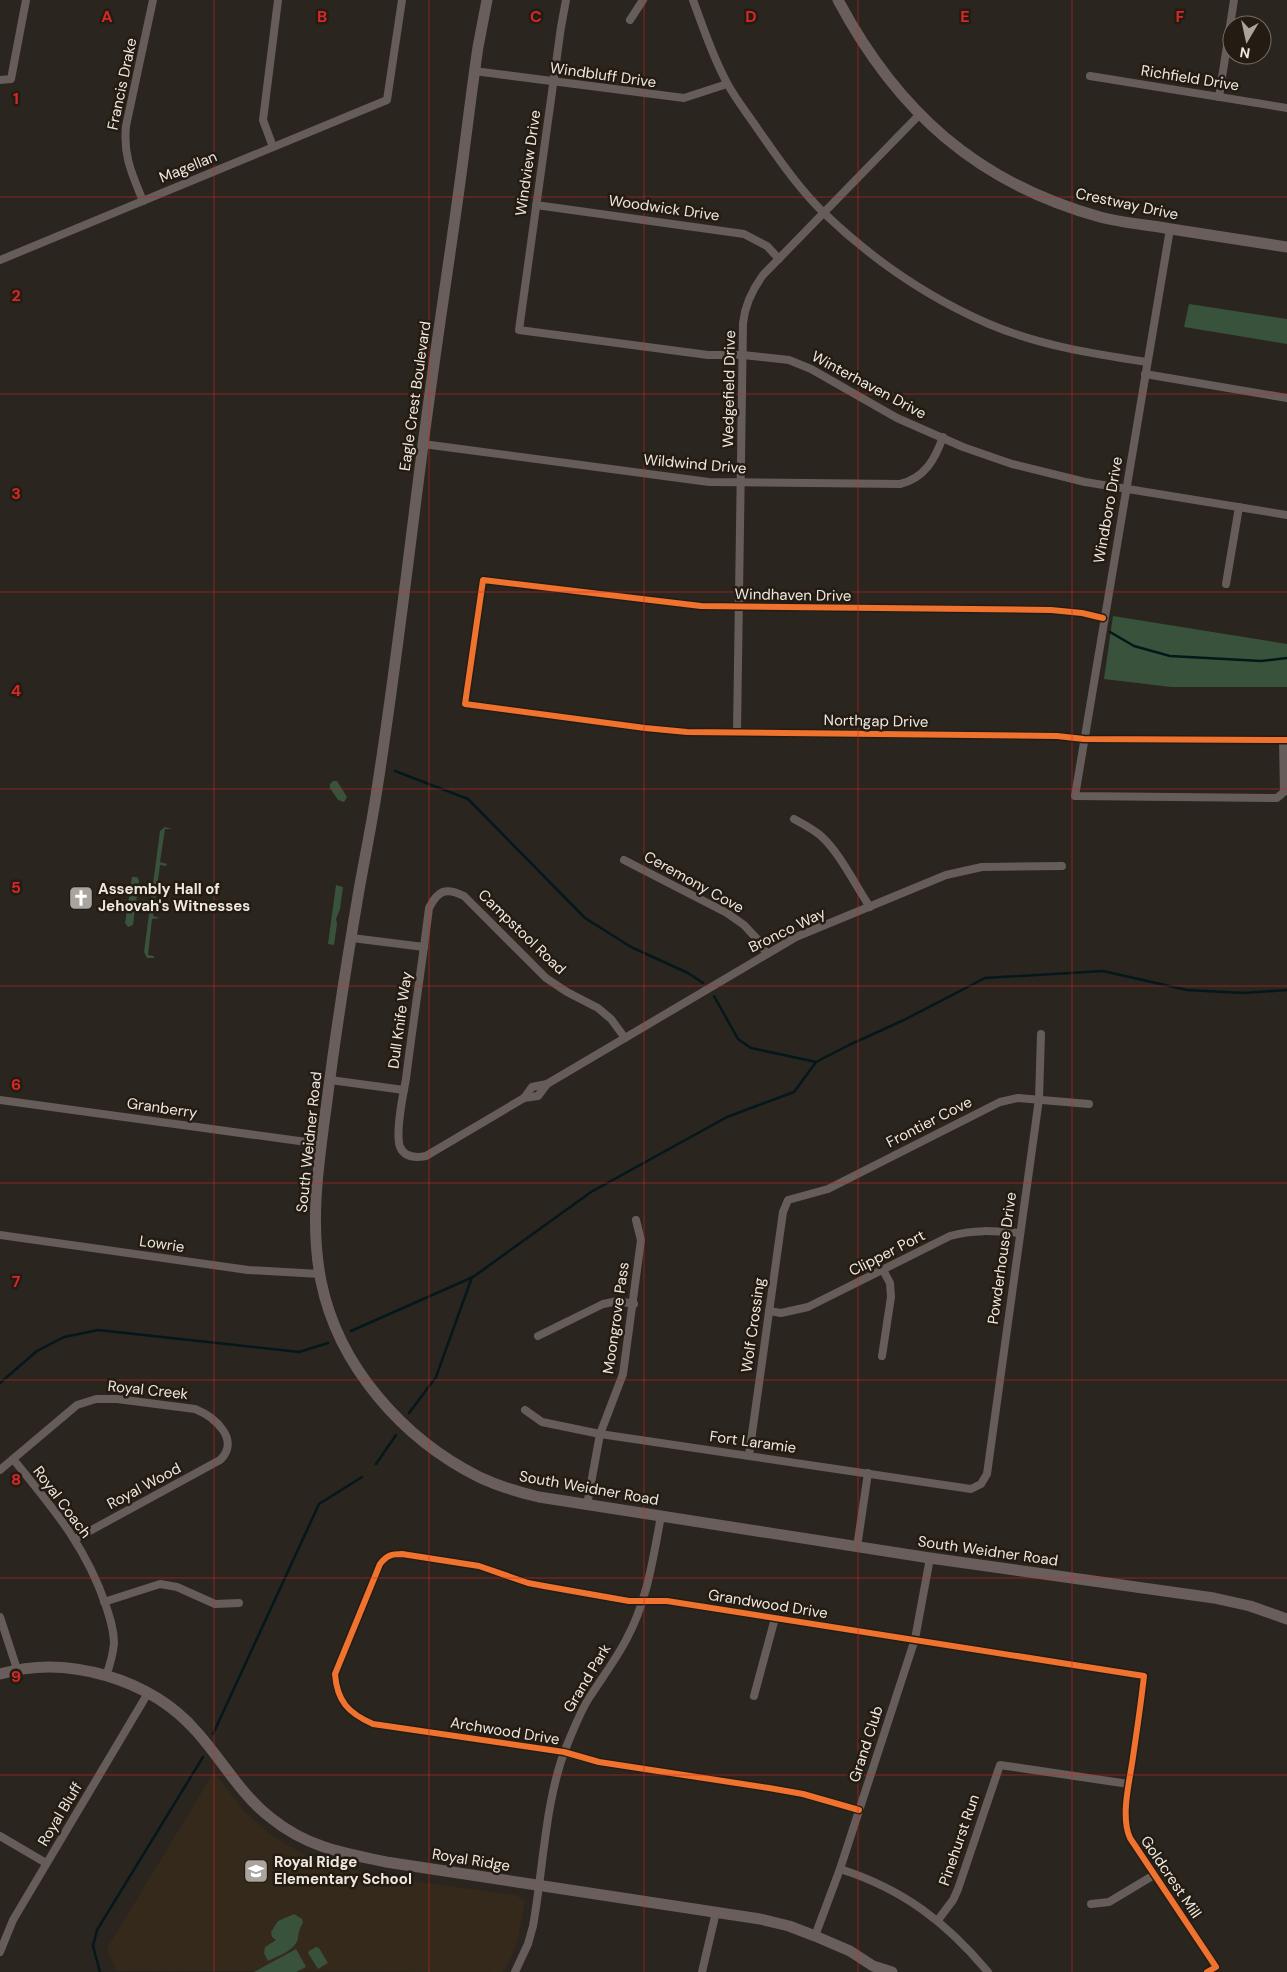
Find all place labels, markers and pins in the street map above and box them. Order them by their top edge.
place label: Assembly Hall of Jehovah's Witnesses [98,879,250,916]
church icon: Assembly Hall of Jehovah's Witnesses [68,885,94,911]
place label: Royal Ridge Elementary School [274,1852,412,1889]
school or university icon: Royal Ridge Elementary School [243,1858,269,1884]

